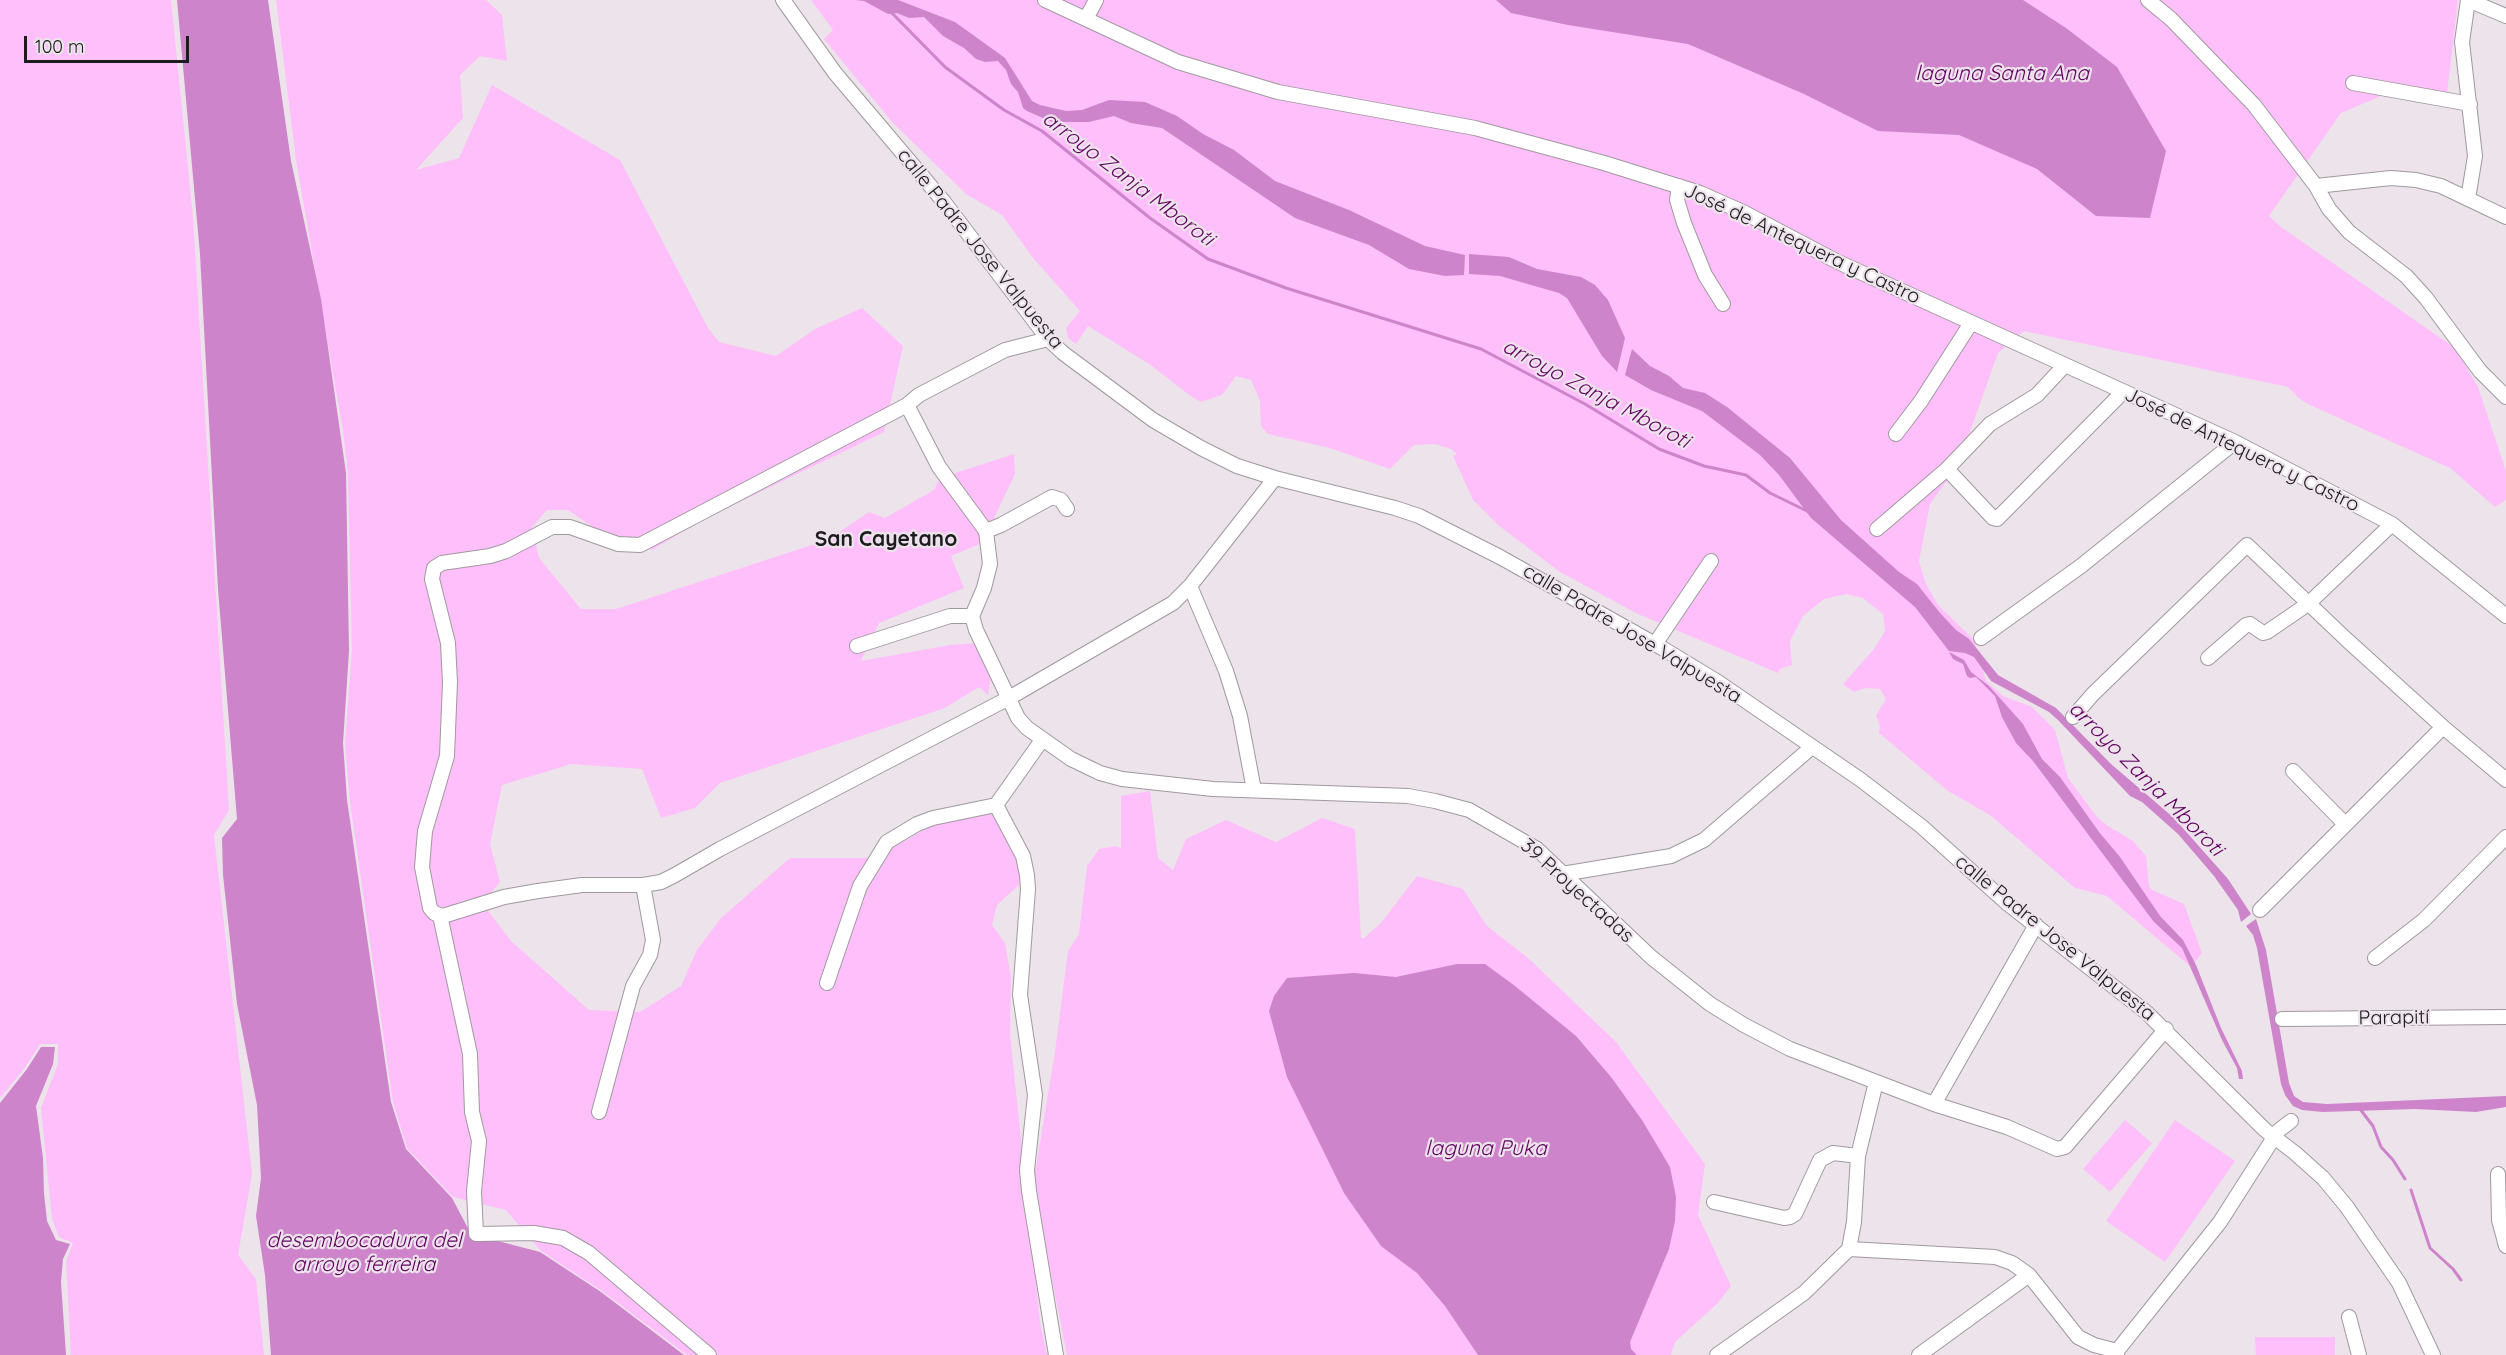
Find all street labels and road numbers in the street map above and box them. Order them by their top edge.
street label: calle Padre Jose Valpuesta [892,144,1068,354]
street label: José de Antequera y Castro [1680,179,1924,309]
street label: José de Antequera y Castro [2121,383,2363,517]
street label: calle Padre Jose Valpuesta [1518,559,1746,709]
street label: 39 Proyectadas [1516,834,1638,948]
street label: calle Padre Jose Valpuesta [1950,850,2160,1026]
street label: Parapití [2358,1005,2430,1031]

